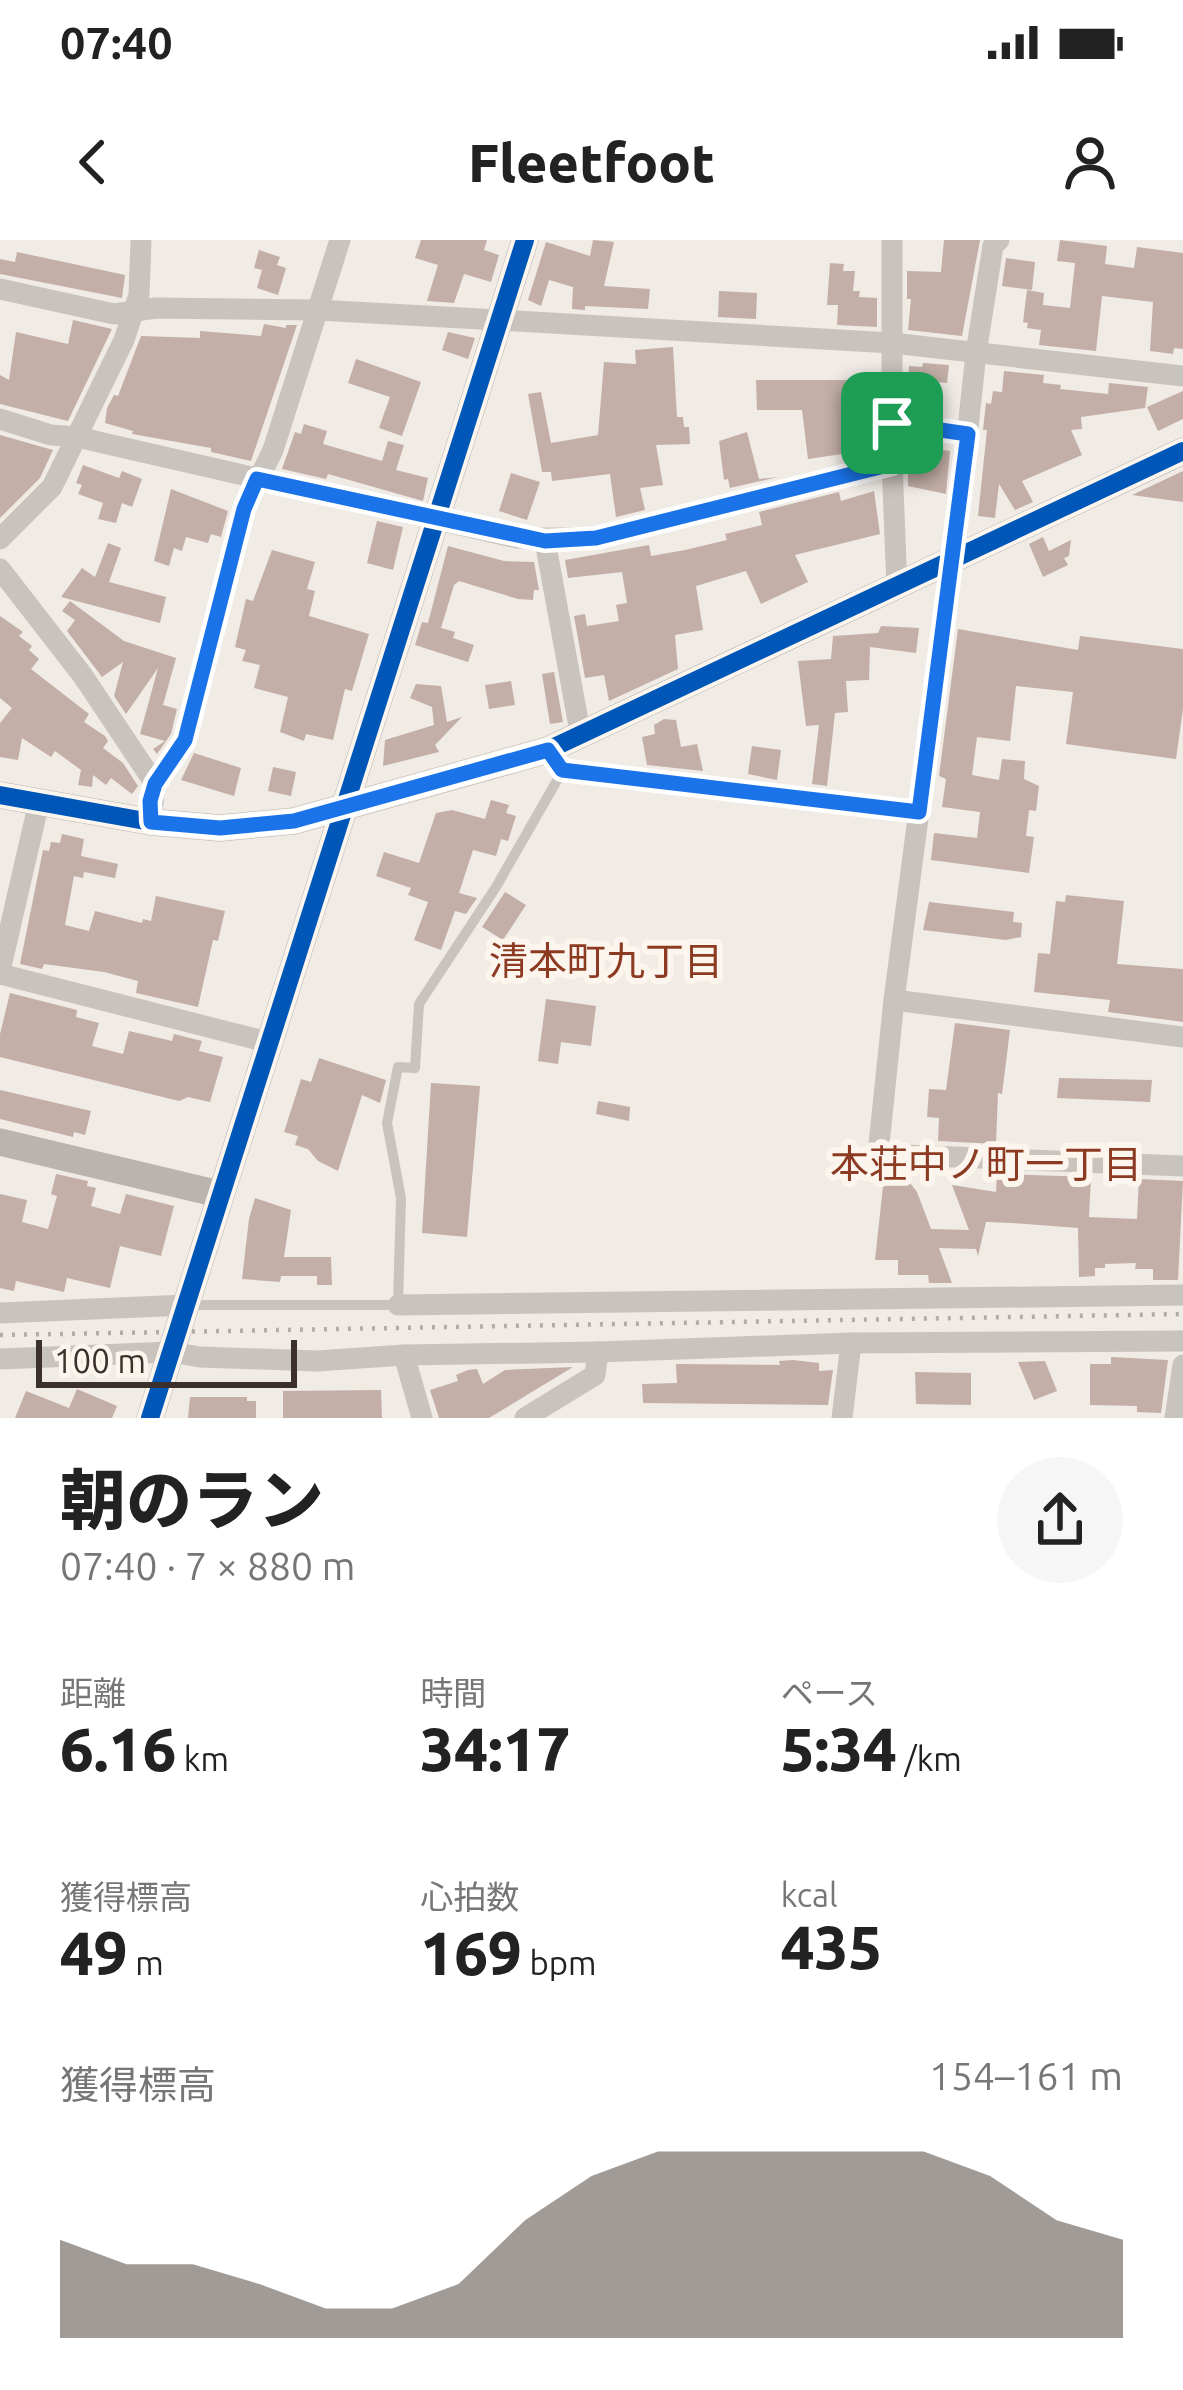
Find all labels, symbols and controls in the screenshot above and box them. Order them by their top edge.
text: 07:40 [60,17,173,68]
icon: back [60,129,126,195]
icon: person [1057,129,1123,195]
text: Fleetfoot [468,132,715,192]
pin [841,372,943,474]
icon: arrive [859,390,925,456]
district label: 清本町九丁目 [489,939,723,982]
district label: 本荘中ノ町一丁目 [830,1142,1142,1185]
scale bar [36,1334,297,1387]
text: 100 m [54,1342,146,1379]
button: share [997,1457,1123,1583]
text: 朝のラン [60,1462,324,1536]
text: 07:40 · 7 × 880 m [60,1544,355,1587]
text: 距離 [60,1674,126,1711]
text: 時間 [420,1674,486,1711]
text: ペース [781,1674,878,1711]
text: 6.16 [60,1715,176,1782]
text: 34:17 [420,1715,570,1782]
text: 5:34 [781,1715,897,1782]
text: km [176,1740,229,1777]
text: /km [897,1740,962,1777]
text: kcal [781,1876,838,1913]
text: 獲得標高 [60,1878,192,1915]
text: 心拍数 [420,1878,519,1915]
text: 435 [781,1913,882,1980]
text: 49 [60,1919,128,1986]
text: 169 [420,1919,522,1986]
text: m [128,1944,164,1981]
text: bpm [522,1944,597,1981]
text: 154–161 m [929,2054,1123,2097]
text: 獲得標高 [60,2063,216,2106]

